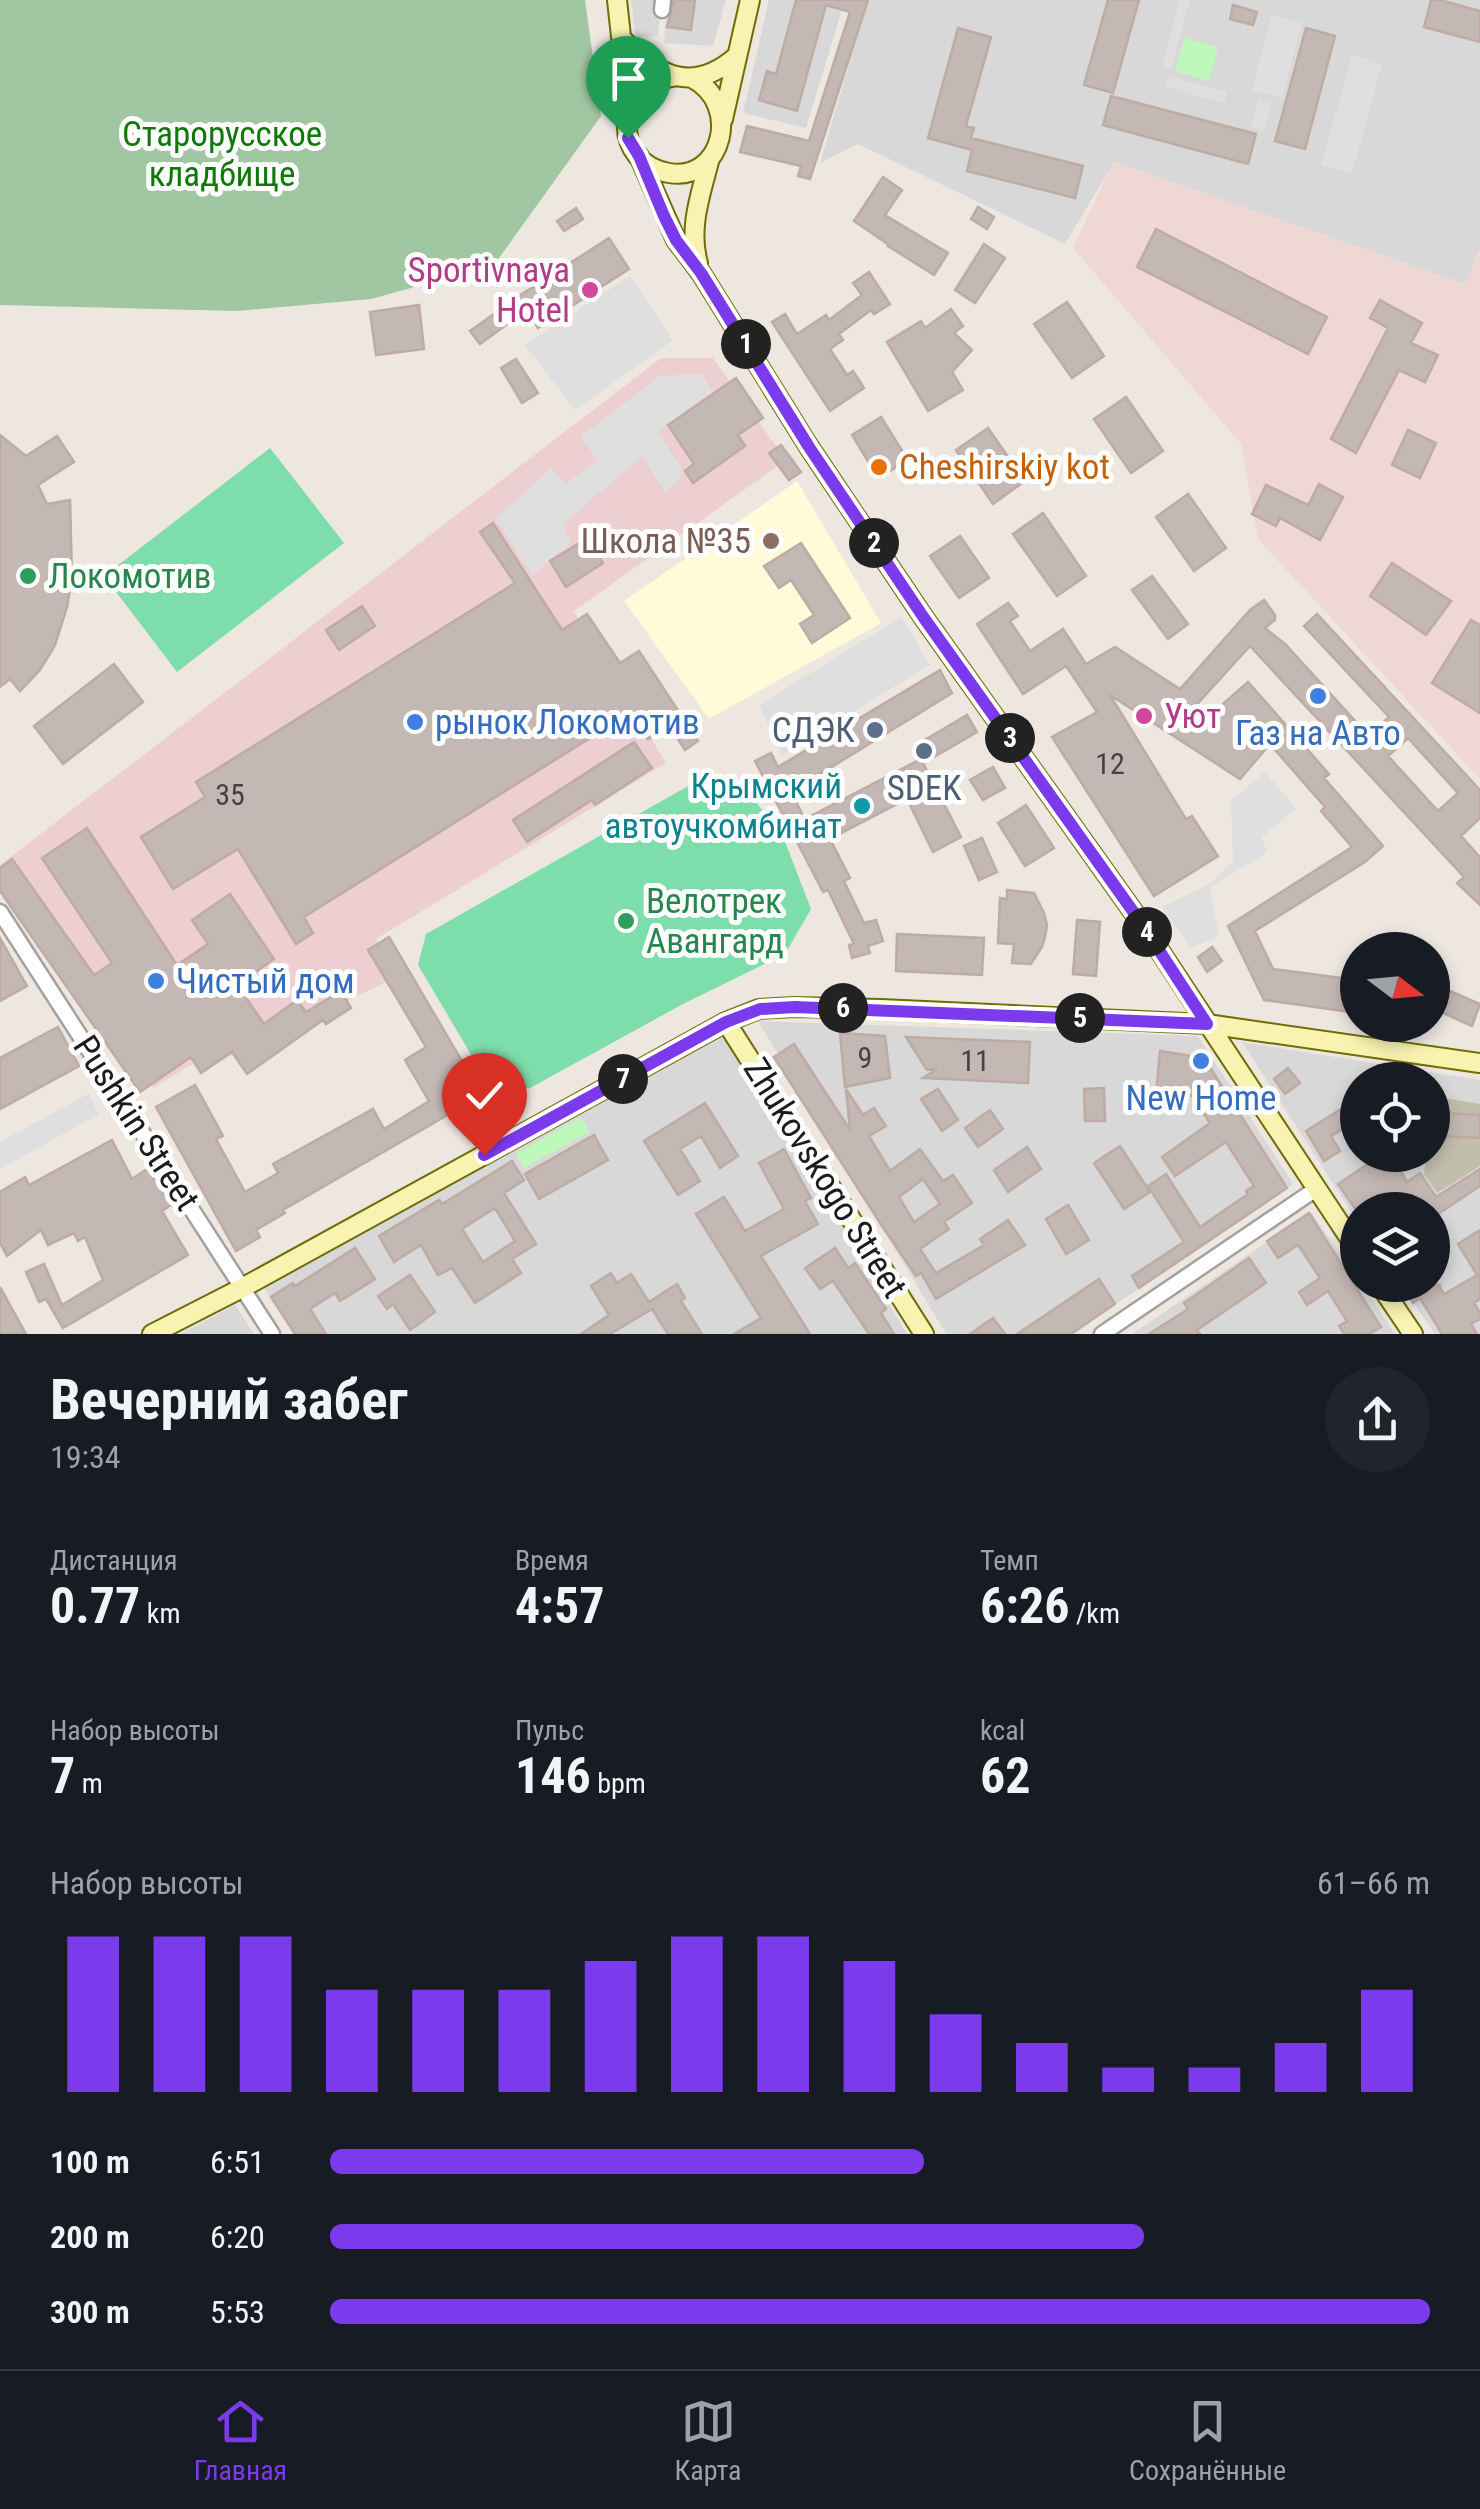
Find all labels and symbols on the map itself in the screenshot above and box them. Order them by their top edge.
pin [586,36,671,139]
park label: Старорусское кладбище [122,114,322,195]
place label: Sportivnaya Hotel [408,250,570,331]
marker: Sportivnaya Hotel [579,279,601,301]
pin: 1 [721,319,771,369]
place label: Cheshirskiy kot [899,447,1110,488]
marker: Cheshirskiy kot [868,456,890,478]
pin: 2 [849,518,899,568]
place label: Школа №35 [580,521,751,562]
marker: Школа №35 [760,530,782,552]
place label: Локомотив [48,556,211,597]
marker: Локомотив [17,565,39,587]
marker: Газ на Авто [1307,685,1329,707]
place label: Уют [1164,696,1221,737]
place label: рынок Локомотив [435,702,700,743]
marker: Уют [1133,705,1155,727]
place label: СДЭК [772,710,855,751]
marker: рынок Локомотив [404,711,426,733]
pin: 3 [985,713,1035,763]
place label: Газ на Авто [1235,713,1401,754]
marker: СДЭК [864,719,886,741]
marker: SDEK [913,740,935,762]
house number: 12 [1095,746,1125,781]
place label: Крымский автоучкомбинат [605,766,842,847]
place label: SDEK [887,768,961,809]
house number: 35 [215,777,245,812]
marker: Крымский автоучкомбинат [851,795,873,817]
place label: Велотрек Авангард [646,881,784,962]
pin: 4 [1122,907,1172,957]
marker: Велотрек Авангард [615,910,637,932]
north arrow [1340,932,1450,1042]
place label: Чистый дом [176,961,355,1002]
marker: Чистый дом [145,970,167,992]
pin: 6 [818,983,868,1033]
pin: 5 [1055,993,1105,1043]
street label: Pushkin Street [64,1028,208,1218]
house number: 9 [858,1040,872,1075]
house number: 11 [960,1043,990,1078]
marker: New Home [1190,1050,1212,1072]
street label: Zhukovskogo Street [735,1051,915,1305]
pin [442,1053,527,1156]
pin: 7 [598,1054,648,1104]
place label: New Home [1126,1078,1276,1119]

